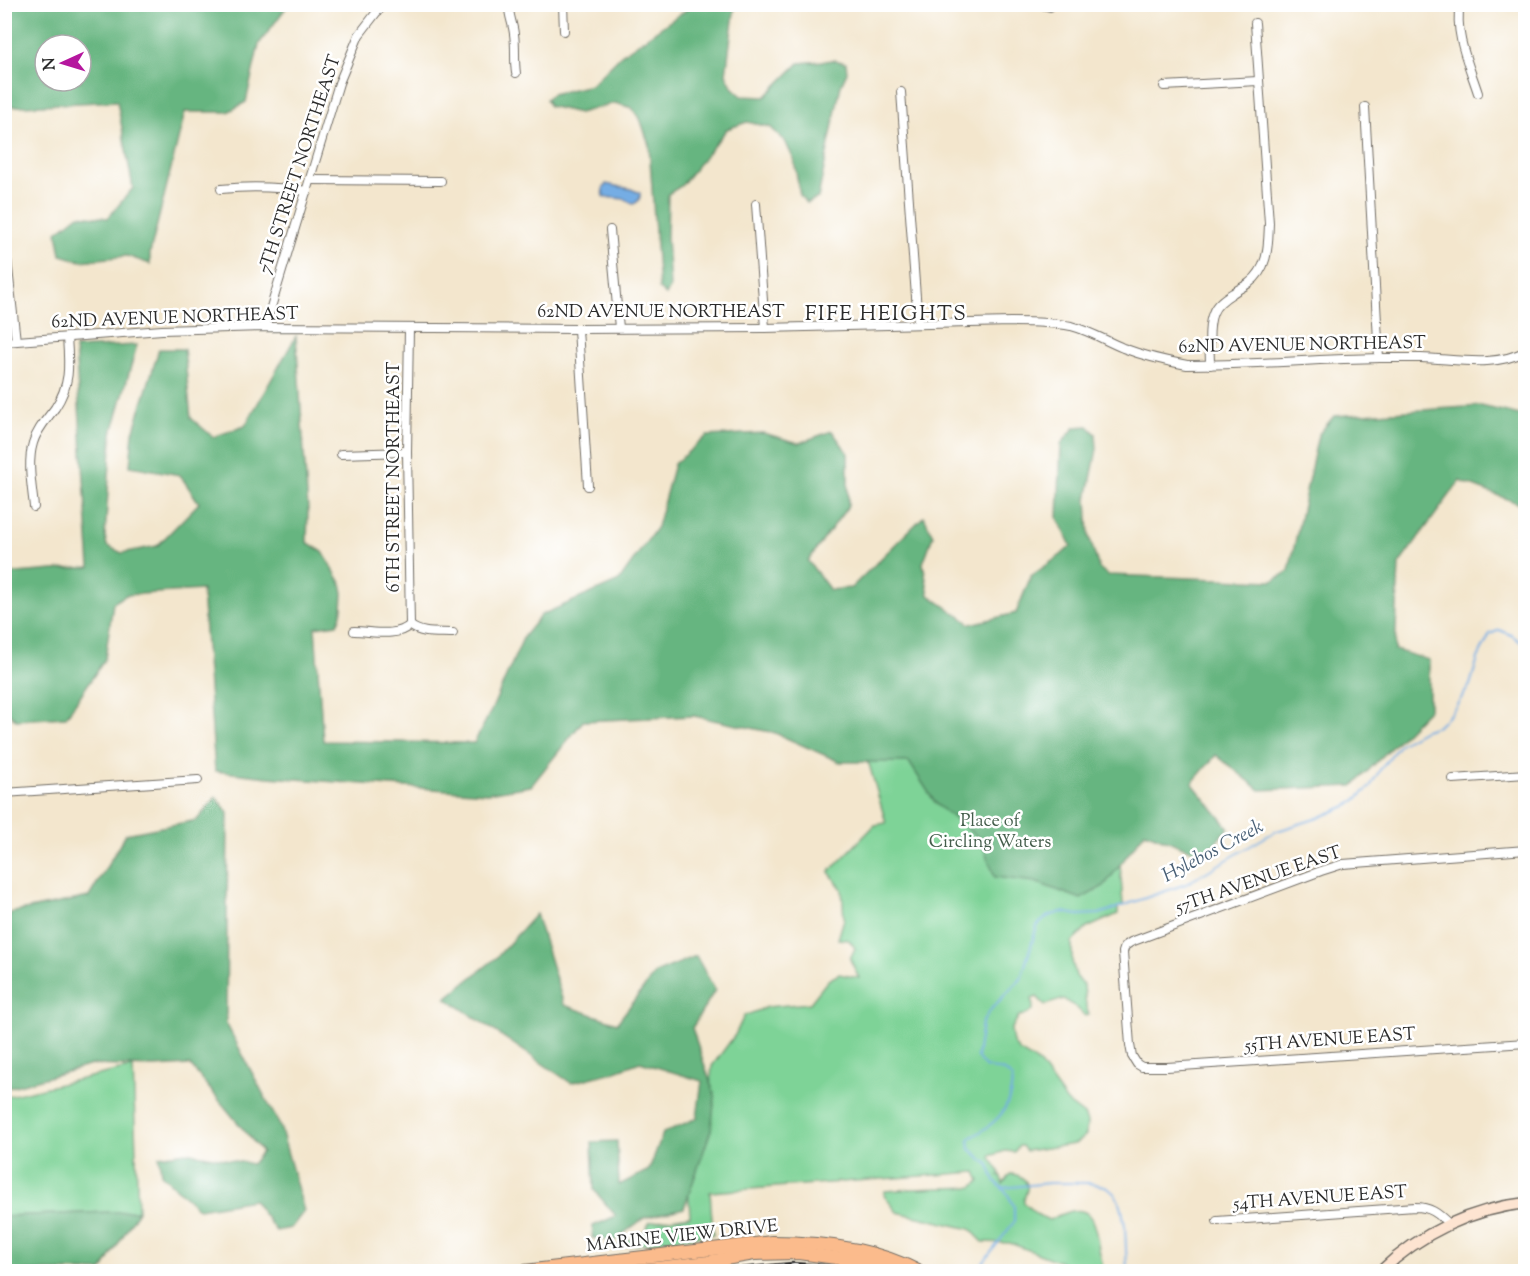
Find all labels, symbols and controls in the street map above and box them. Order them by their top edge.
north arrow [33,33,93,93]
street label: 7TH STREET NORTHEAST [253,51,349,278]
text: N [39,56,62,71]
street label: 62ND AVENUE NORTHEAST [537,300,785,326]
district label: FIFE HEIGHTS [805,300,967,330]
street label: 62ND AVENUE NORTHEAST [51,302,299,336]
street label: 62ND AVENUE NORTHEAST [1178,331,1426,361]
street label: 6TH STREET NORTHEAST [382,361,408,592]
park label: Place of Circling Waters [929,809,1051,856]
water label: Hylebos Creek [1157,813,1269,891]
street label: 57TH AVENUE EAST [1171,840,1346,922]
street label: 55TH AVENUE EAST [1243,1022,1417,1060]
street label: 54TH AVENUE EAST [1231,1180,1408,1218]
street label: MARINE VIEW DRIVE [585,1214,779,1260]

